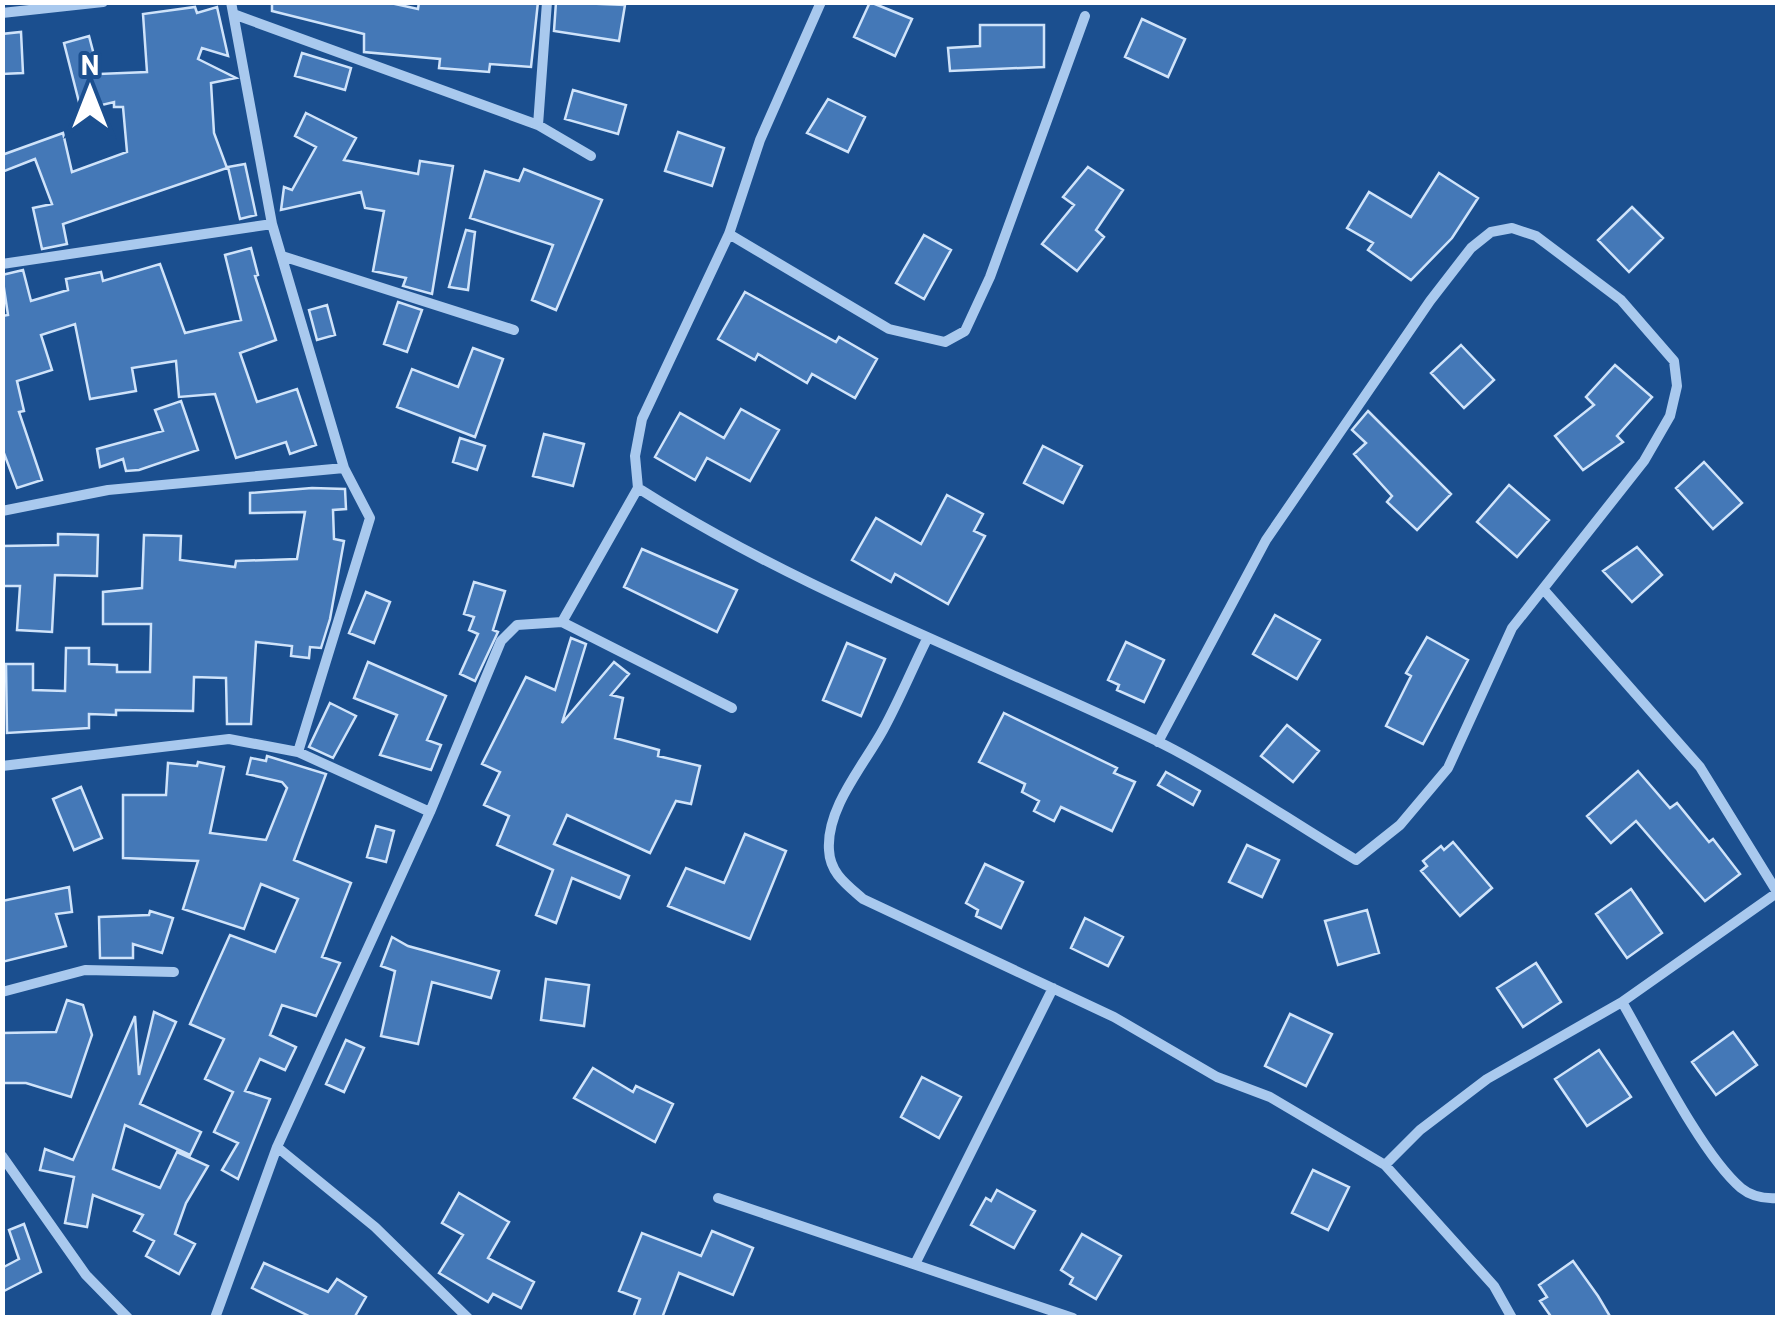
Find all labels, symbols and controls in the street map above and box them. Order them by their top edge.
north arrow [40,40,140,140]
text: N [81,47,99,81]

